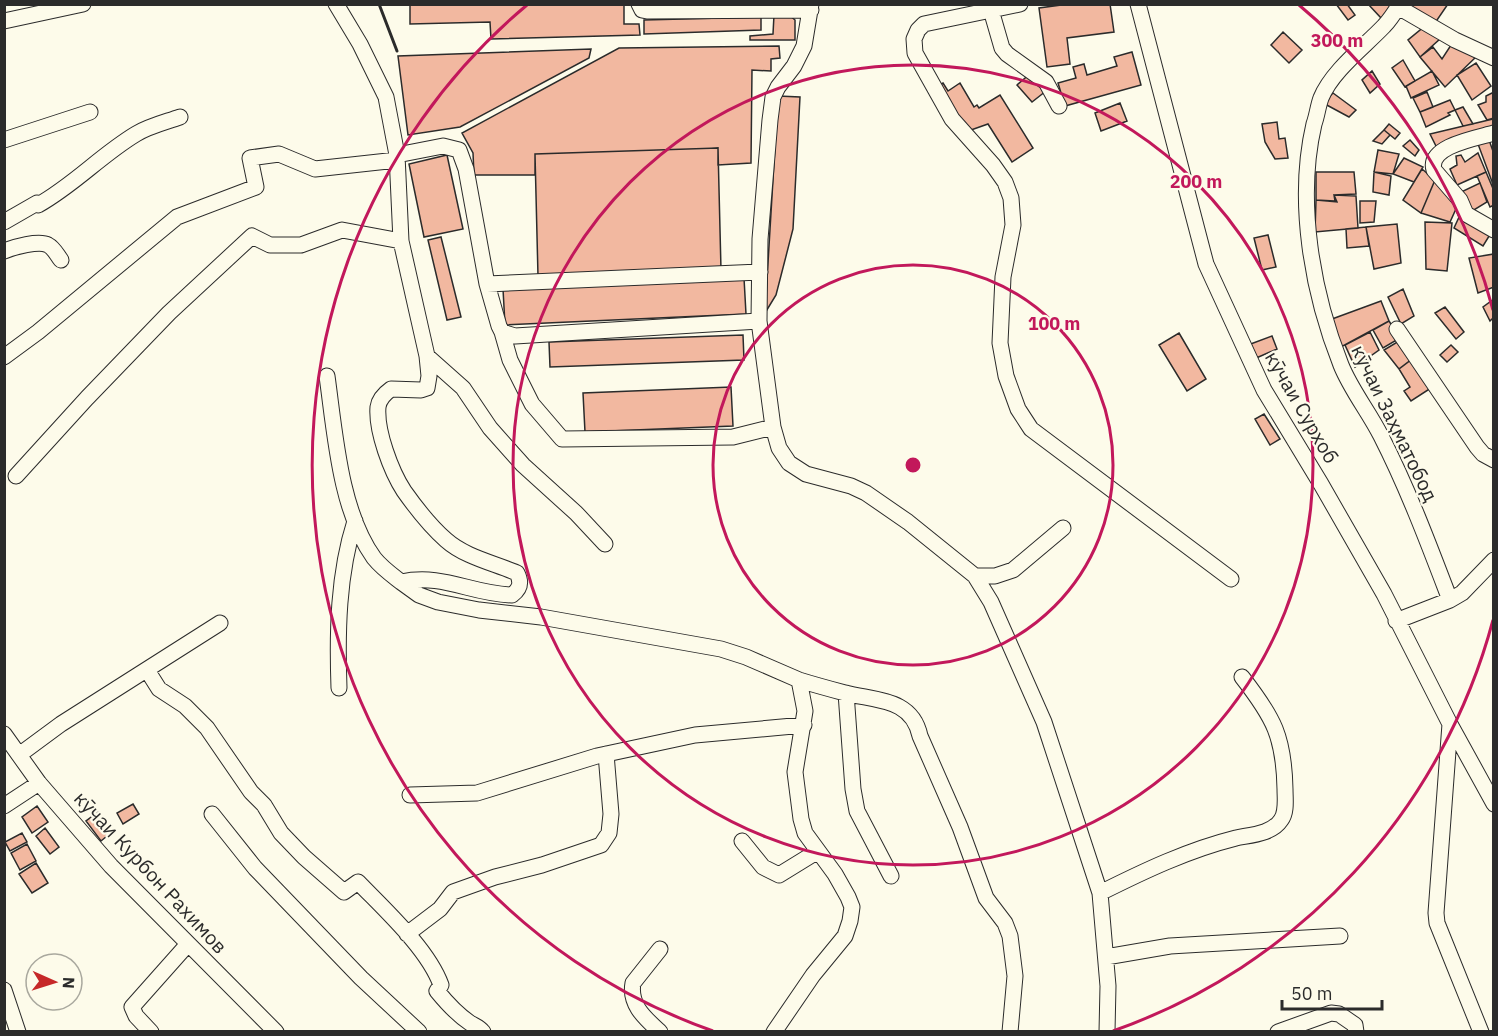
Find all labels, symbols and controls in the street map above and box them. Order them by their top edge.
text: 300 m [1311,29,1363,52]
text: 200 m [1170,170,1222,193]
text: 100 m [1028,312,1080,335]
street label: кӯчаи Заҳматобод [1345,340,1445,506]
street label: кӯчаи Сурхоб [1259,346,1345,468]
centre of rings [903,455,923,475]
street label: кӯчаи Курбон Рахимов [68,785,234,959]
north arrow [24,952,84,1012]
scale bar [1282,973,1382,1011]
text: N [59,976,79,989]
text: 50 m [1291,982,1333,1005]

